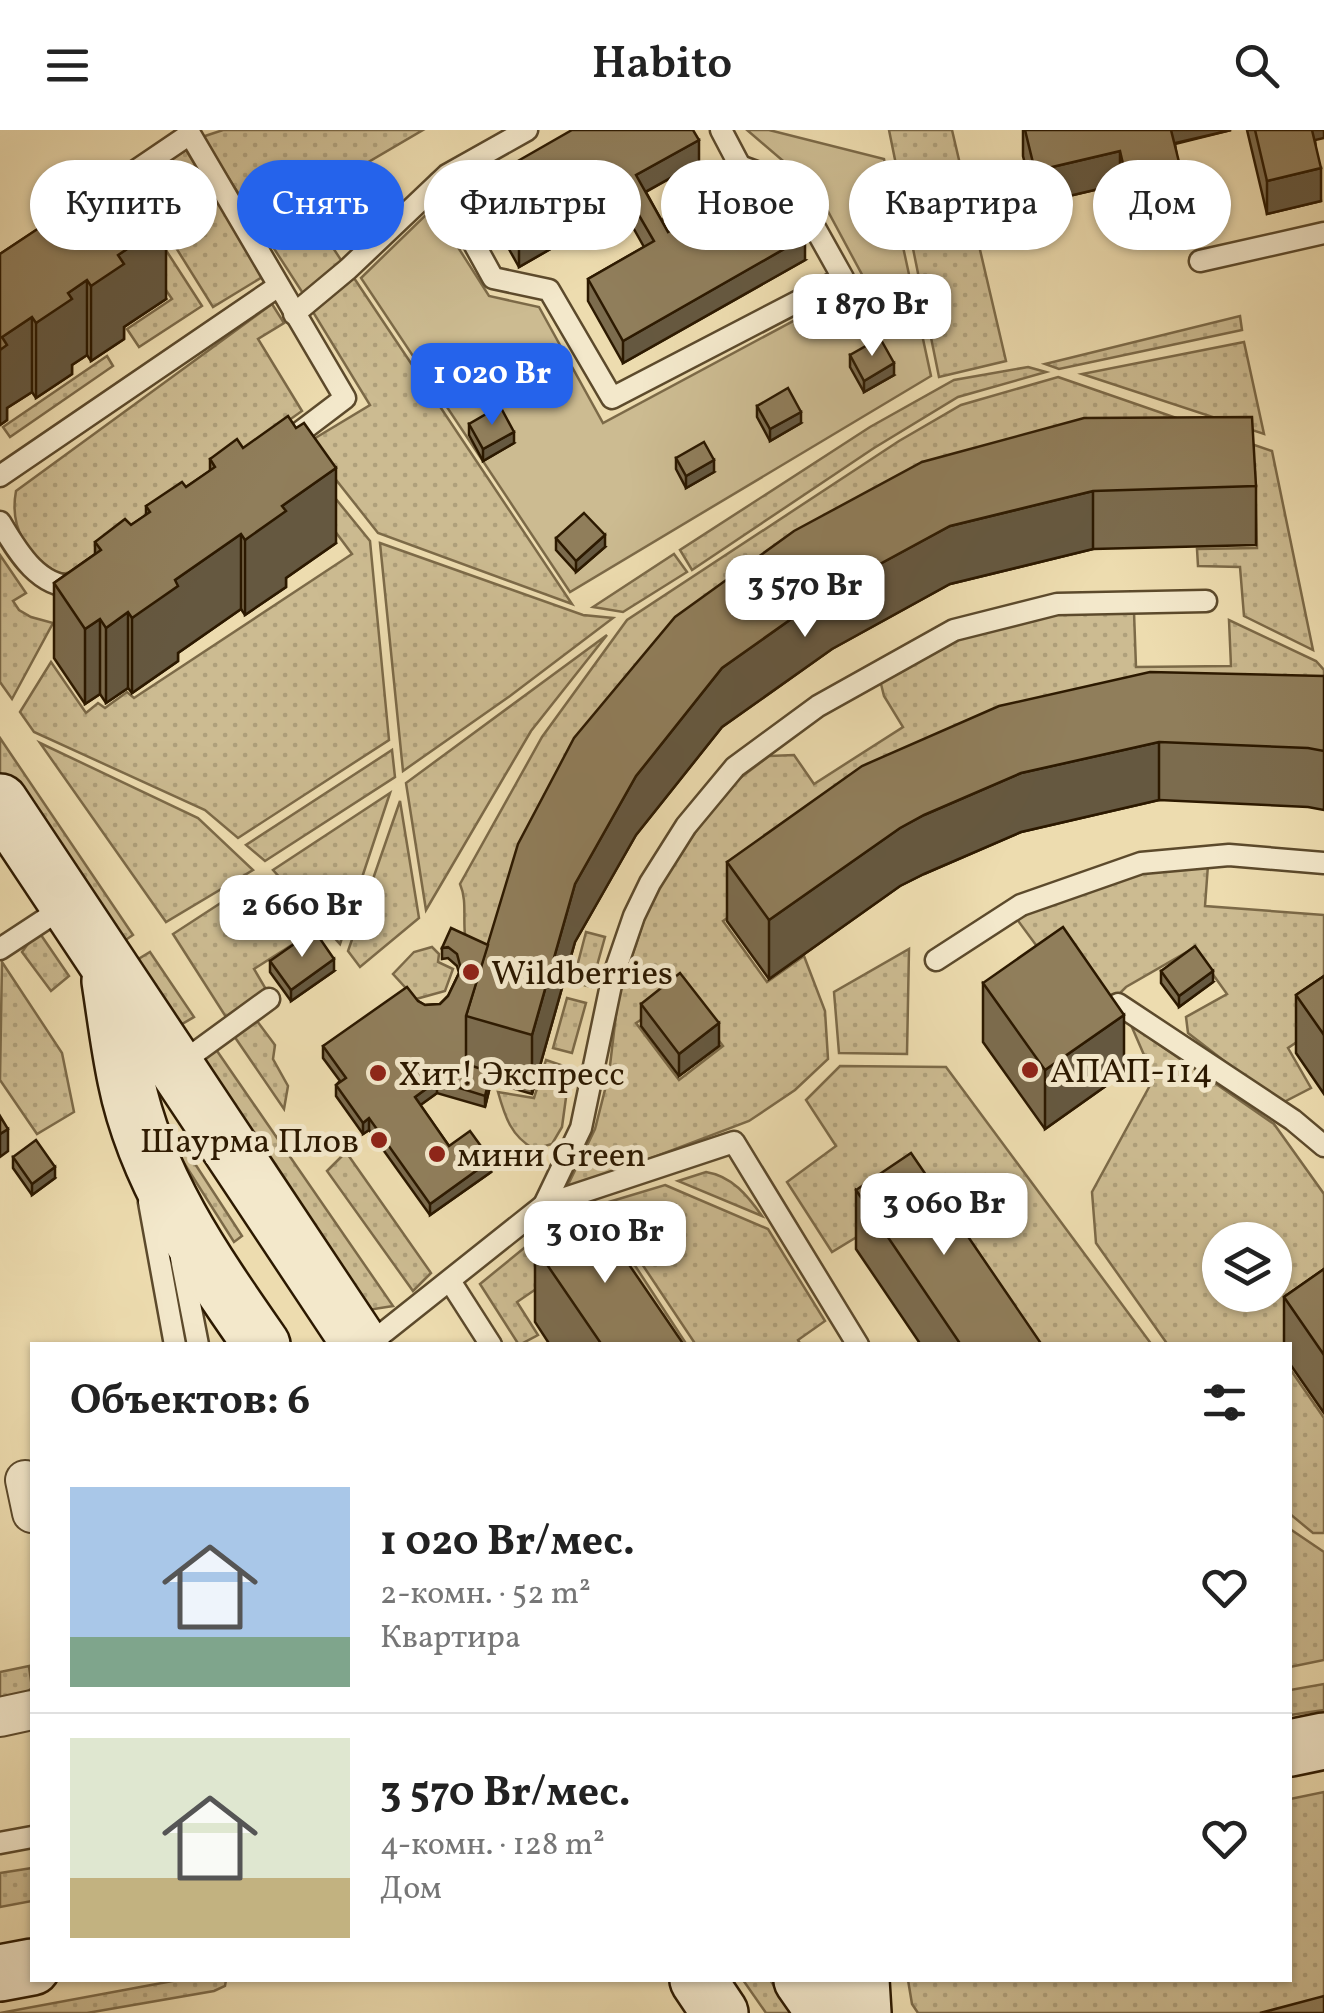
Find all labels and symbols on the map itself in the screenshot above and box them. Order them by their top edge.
pin: 1 870 Br [769,274,975,359]
pin: 1 020 Br [389,343,595,428]
pin: 3 570 Br [702,555,908,640]
pin: 2 660 Br [199,875,405,960]
place label: Wildberries [491,951,673,999]
marker: Wildberries [460,961,482,983]
place label: АПАП-114 [1050,1049,1213,1097]
place label: Хит! Экспресс [398,1052,625,1100]
marker: АПАП-114 [1019,1059,1041,1081]
marker: Хит! Экспресс [367,1062,389,1084]
place label: Шаурма Плов [140,1119,359,1167]
marker: Шаурма Плов [368,1129,390,1151]
place label: мини Green [457,1133,646,1181]
marker: мини Green [426,1143,448,1165]
pin: 3 060 Br [841,1173,1047,1258]
pin: 3 010 Br [502,1201,708,1286]

